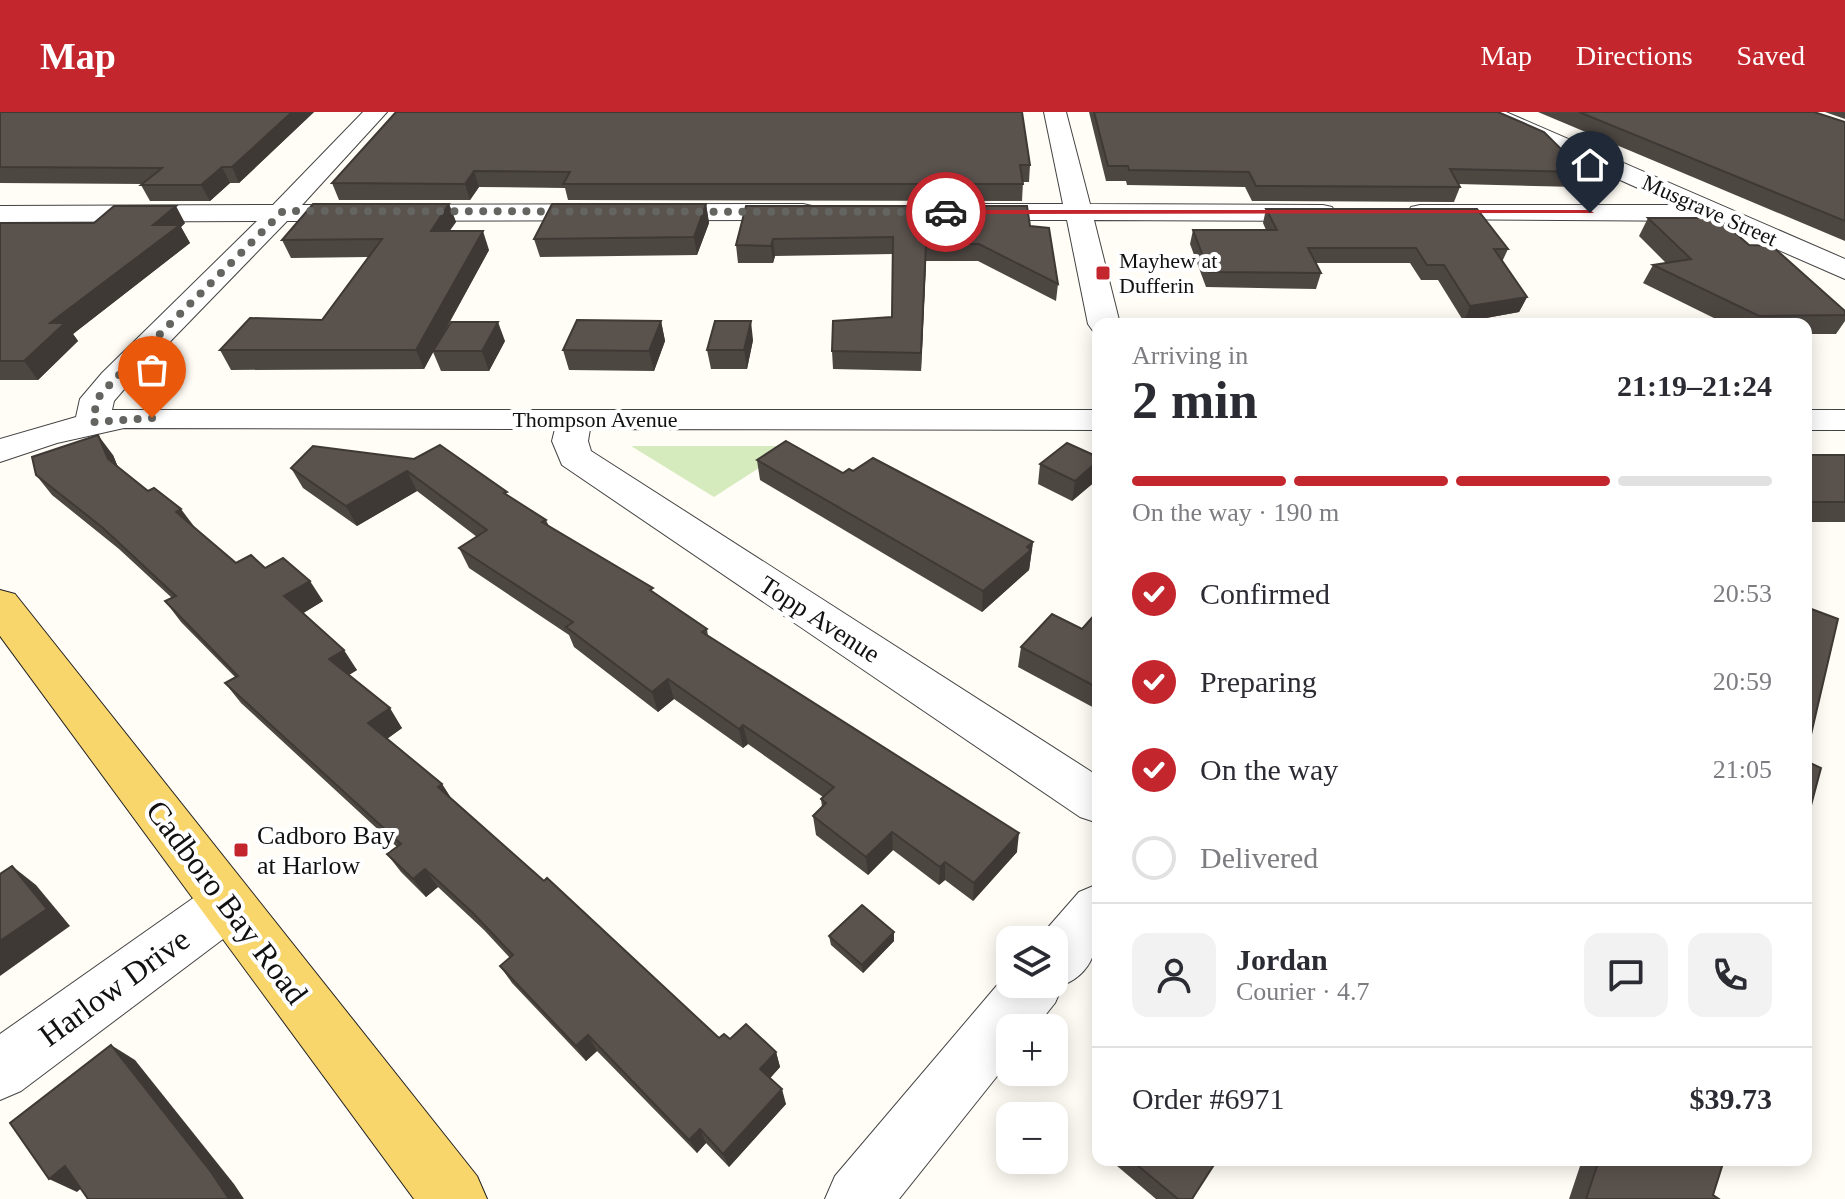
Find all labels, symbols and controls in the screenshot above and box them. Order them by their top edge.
text: Map [40,35,116,77]
text: Map [1481,40,1532,71]
text: Directions [1576,40,1693,71]
text: Saved [1737,40,1805,71]
pin [1556,131,1624,213]
icon: home [1568,143,1612,187]
street label: Musgrave Street [1639,170,1781,251]
courier [906,172,986,252]
icon: car [924,190,968,234]
place label: Mayhew at Dufferin [1119,248,1217,298]
marker: Mayhew at Dufferin [1094,264,1112,282]
pin [118,336,186,418]
text: Arriving in [1132,341,1248,370]
icon: bag [130,348,174,392]
text: 21:19–21:24 [1617,369,1772,402]
text: 2 min [1132,372,1258,429]
street label: Thompson Avenue [512,407,678,432]
text: On the way · 190 m [1132,498,1339,527]
street label: Topp Avenue [754,570,885,669]
icon: check [1132,572,1176,616]
text: Confirmed [1200,577,1330,610]
text: 20:53 [1713,579,1772,608]
icon: check [1132,660,1176,704]
text: Preparing [1200,665,1317,698]
text: 20:59 [1713,667,1772,696]
icon: check [1132,748,1176,792]
text: On the way [1200,753,1338,786]
text: 21:05 [1713,755,1772,784]
street label: Cadboro Bay Road [139,793,315,1011]
place label: Cadboro Bay at Harlow [257,821,395,880]
marker: Cadboro Bay at Harlow [232,841,250,859]
text: Delivered [1200,841,1318,874]
street label: Harlow Drive [32,920,196,1054]
map controls [996,926,1068,1174]
button: layers [996,926,1068,998]
button: person [1132,933,1216,1017]
button: chat [1584,933,1668,1017]
button: phone [1688,933,1772,1017]
text: Jordan [1236,943,1328,976]
text: Courier · 4.7 [1236,977,1370,1006]
button: + [996,1014,1068,1086]
text: Order #6971 [1132,1082,1284,1115]
text: $39.73 [1690,1082,1772,1115]
button: − [996,1102,1068,1174]

